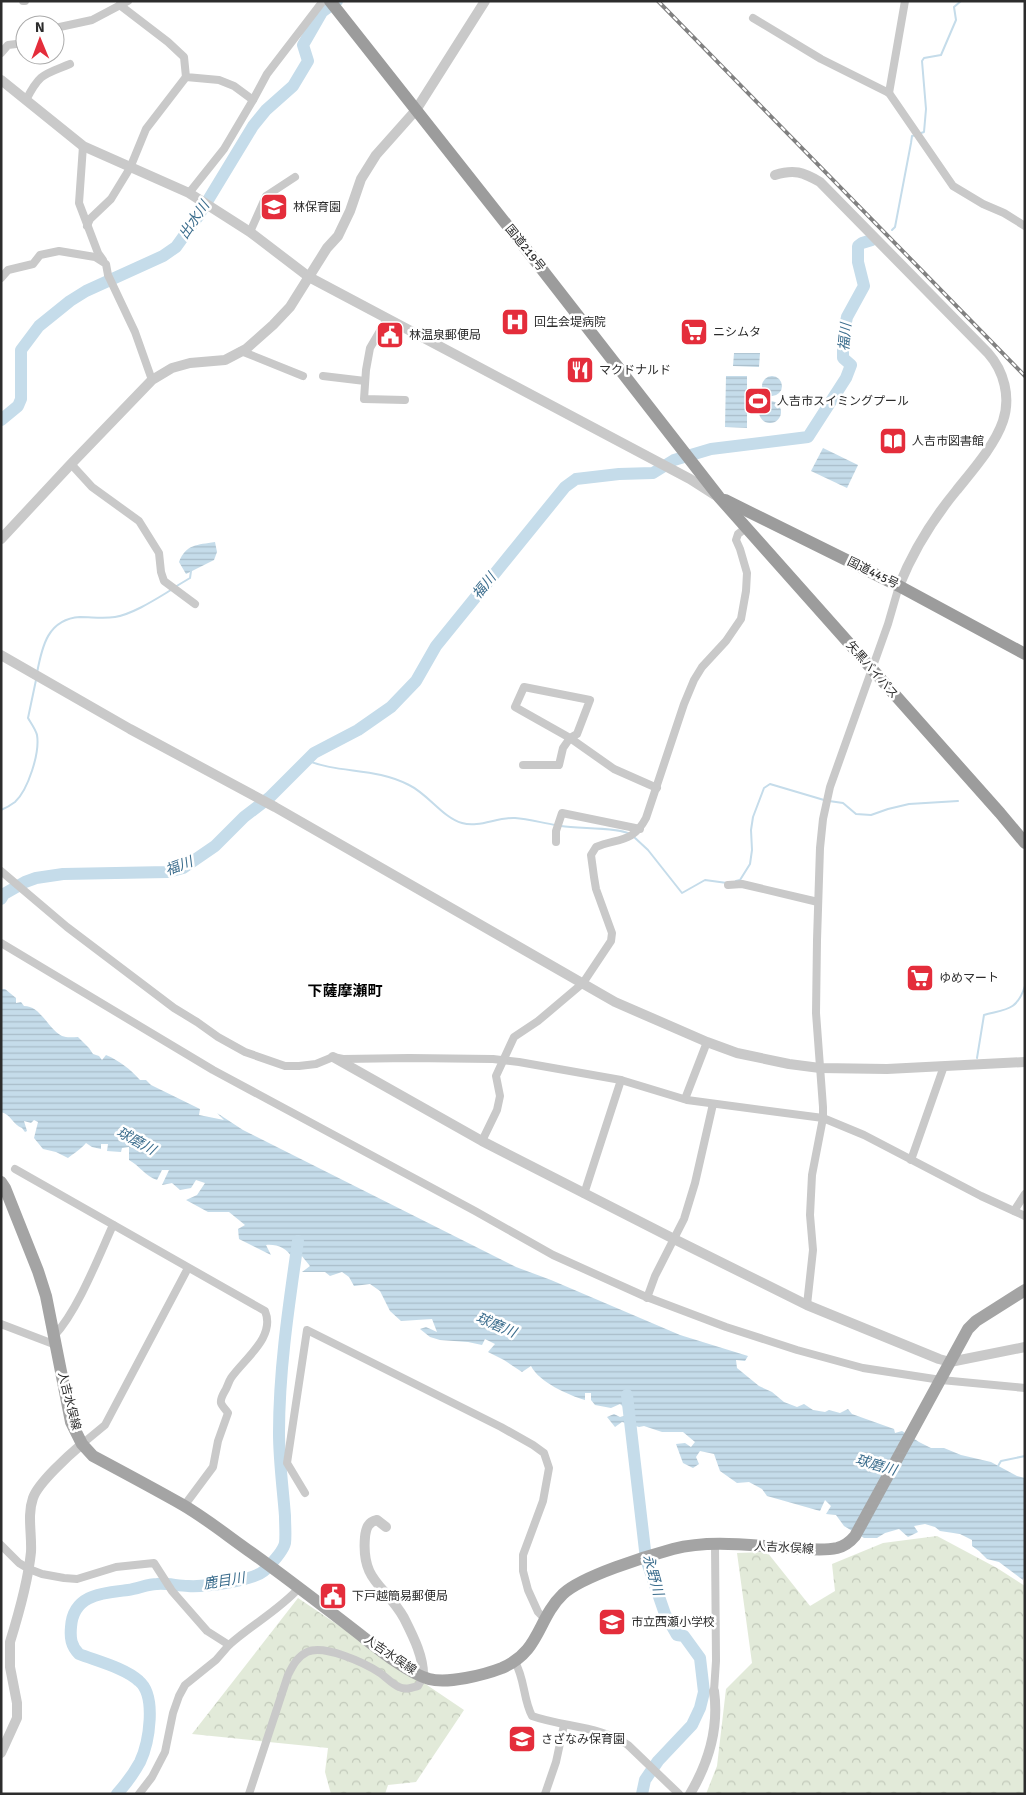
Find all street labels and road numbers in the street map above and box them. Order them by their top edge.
street label: 国道219号 [502,222,548,274]
street label: 国道445号 [845,554,901,592]
street label: 矢黒バイパス [843,638,901,702]
street label: 人吉水俣線 [54,1370,84,1432]
street label: 人吉水俣線 [754,1539,814,1557]
street label: 人吉水俣線 [361,1632,419,1678]

